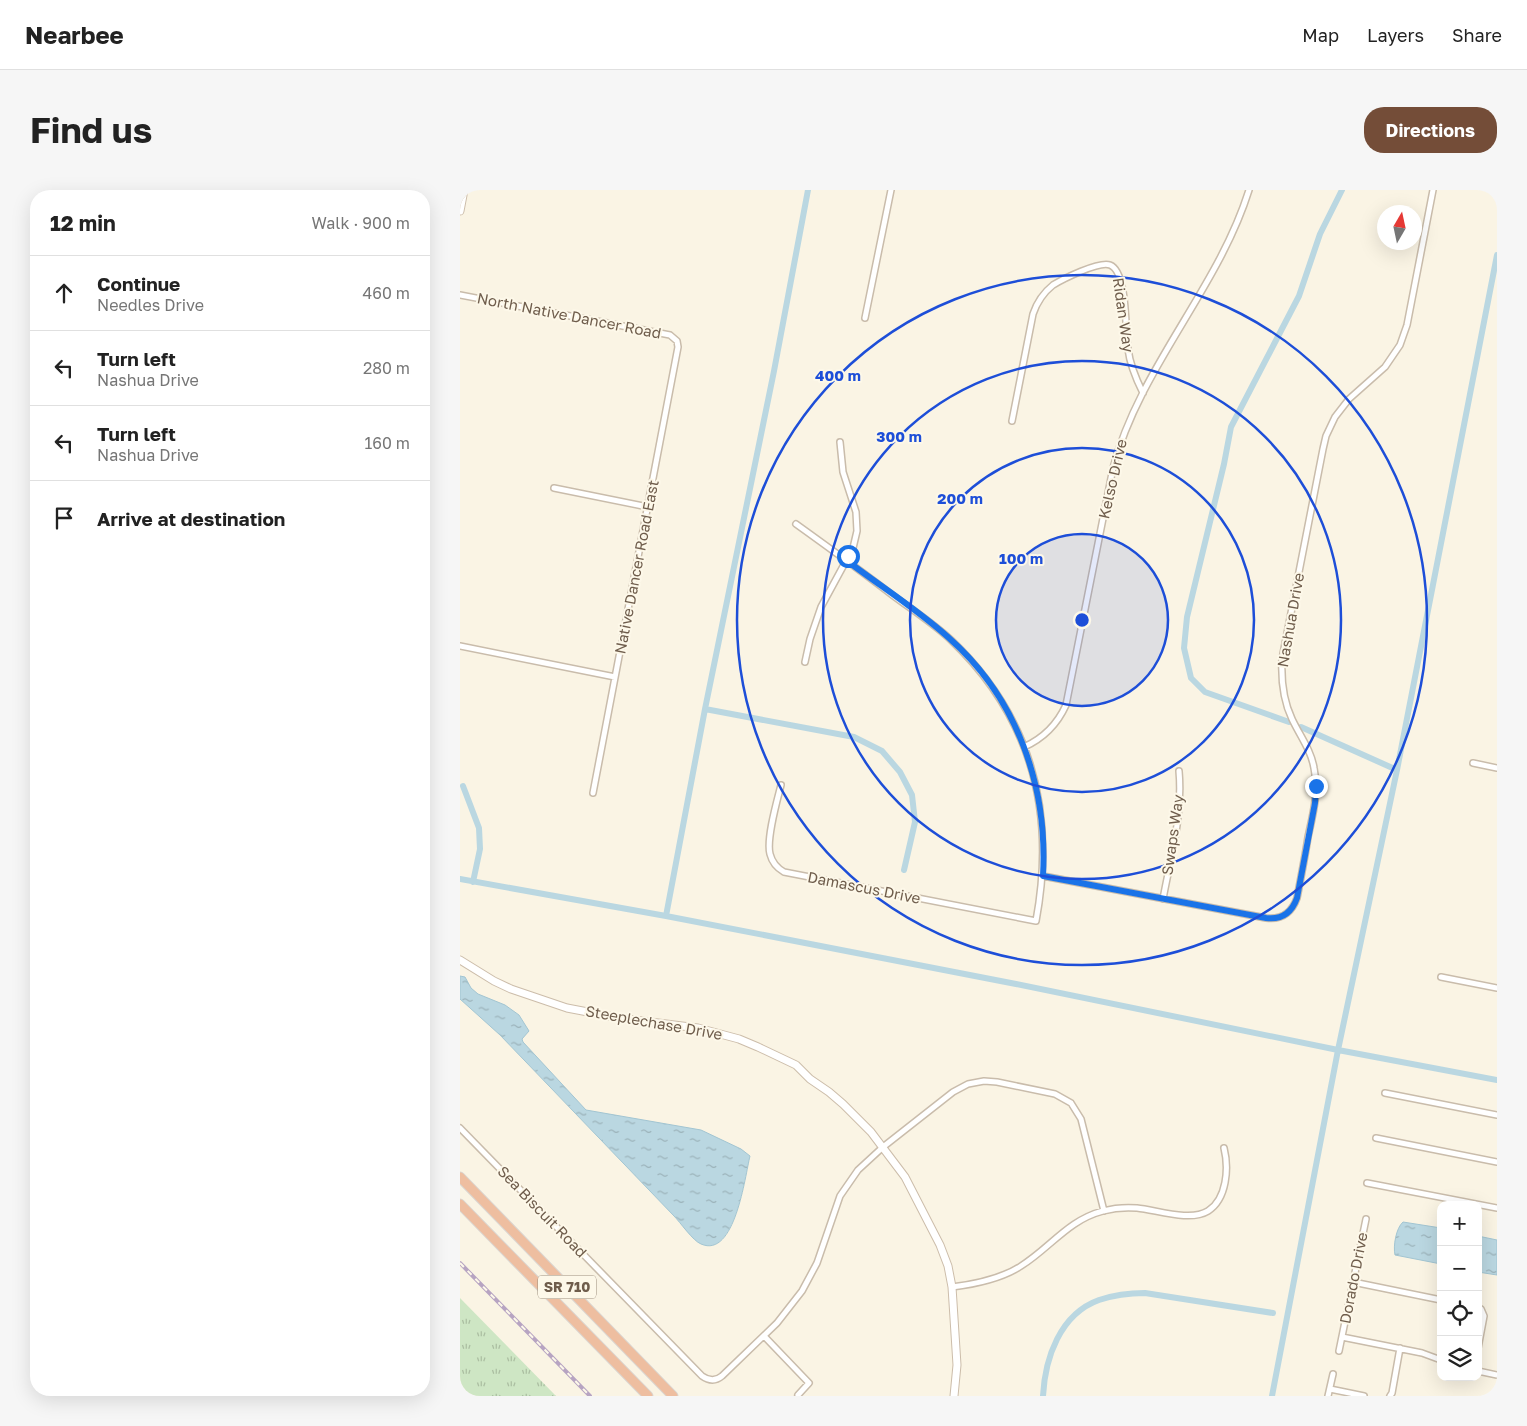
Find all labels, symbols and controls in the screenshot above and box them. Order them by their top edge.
text: Nearbee [25,20,124,49]
text: Map [1302,24,1339,46]
text: Layers [1367,24,1424,46]
text: Share [1452,24,1502,46]
button: Directions [1364,107,1497,153]
text: Find us [30,109,152,151]
north arrow [1377,205,1422,250]
text: 12 min [50,210,116,236]
text: Walk · 900 m [312,213,410,233]
text: Continue [97,272,180,295]
street label: Ridan Way [1110,276,1138,354]
icon: ahead [50,279,78,307]
text: 460 m [362,283,410,303]
street label: North Native Dancer Road [476,288,663,342]
text: Needles Drive [97,295,204,315]
text: Turn left [97,347,176,370]
icon: left [50,354,78,382]
text: 280 m [363,358,410,378]
text: 400 m [815,366,861,384]
text: Nashua Drive [97,370,199,390]
text: Turn left [97,422,176,445]
text: 300 m [876,427,922,445]
icon: left [50,429,78,457]
text: 160 m [364,433,410,453]
street label: Kelso Drive [1094,437,1130,520]
text: Nashua Drive [97,445,199,465]
street label: Native Dancer Road East [610,478,662,655]
text: 200 m [937,489,983,507]
icon: arrive [50,504,78,532]
text: Arrive at destination [97,507,285,530]
route start [837,545,860,568]
text: 100 m [999,549,1043,567]
street label: Nashua Drive [1273,571,1307,668]
centre of rings [1073,611,1091,629]
route end [1305,775,1328,798]
street label: Swaps Way [1157,793,1187,876]
street label: Damascus Drive [806,867,923,907]
street label: Steeplechase Drive [584,1001,724,1043]
street label: Sea Biscuit Road [494,1162,591,1261]
map controls [1437,1201,1482,1381]
button: + [1437,1201,1482,1246]
street label: Dorado Drive [1335,1230,1371,1325]
button: − [1437,1246,1482,1291]
road number: SR 710 [538,1276,596,1298]
button: locate [1437,1291,1482,1336]
button: layers [1437,1336,1482,1381]

